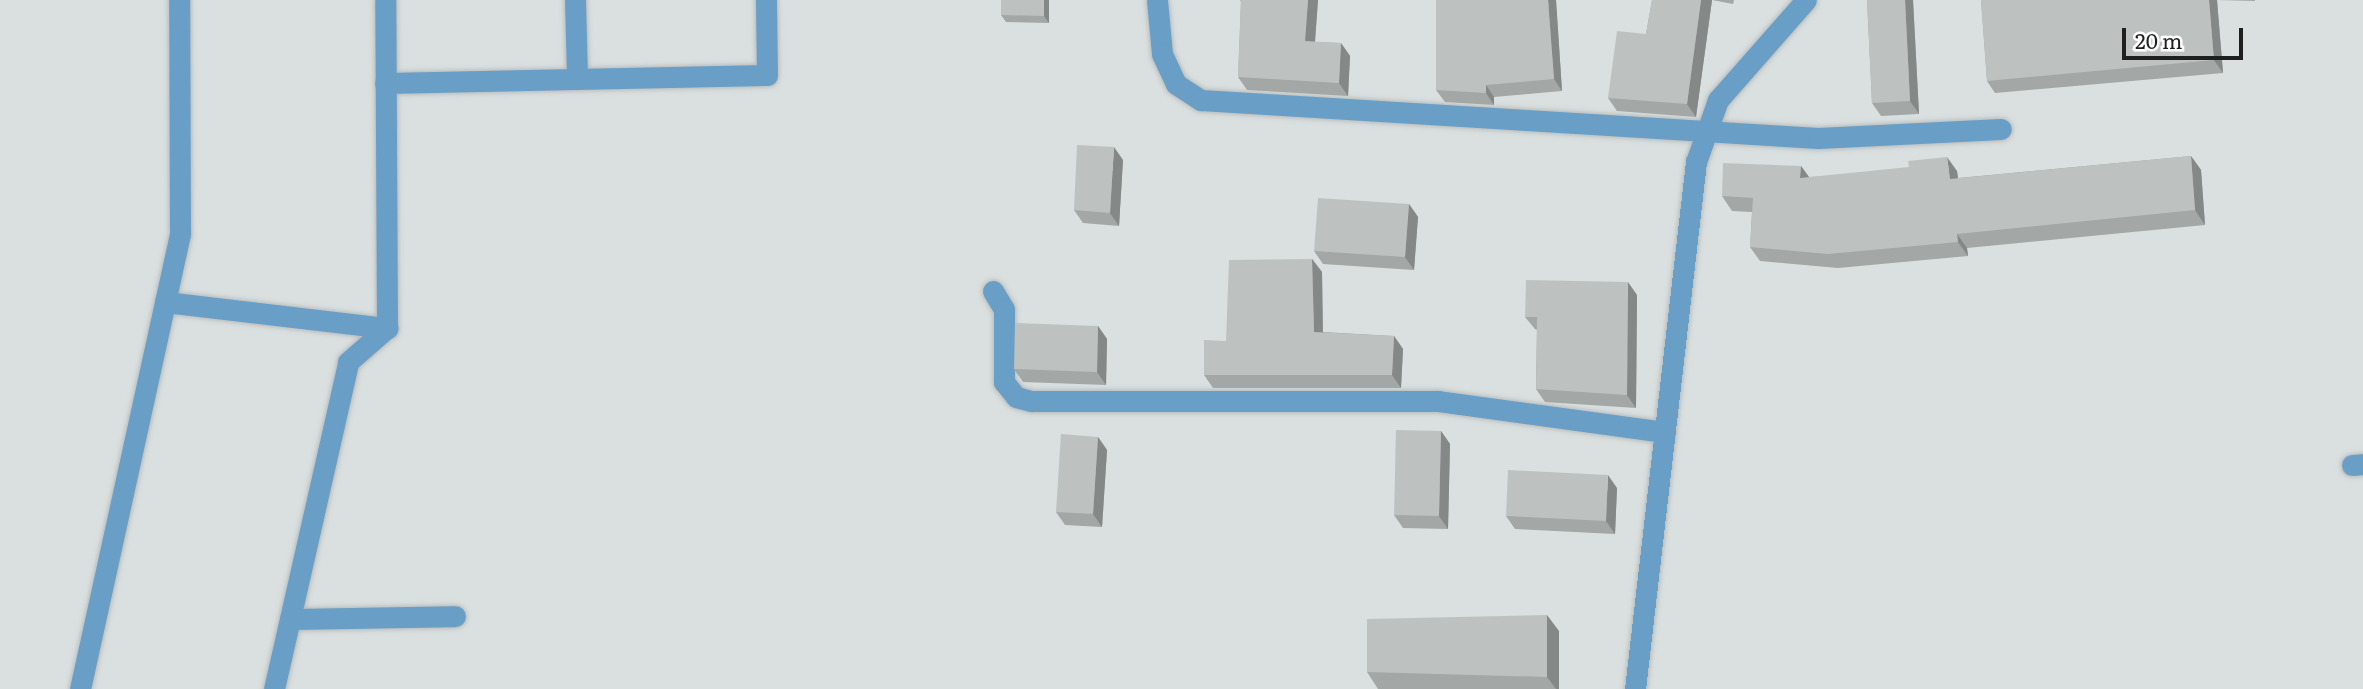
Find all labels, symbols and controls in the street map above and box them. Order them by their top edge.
scale bar [2125,14,2246,58]
text: 20 m [2135,24,2182,55]

